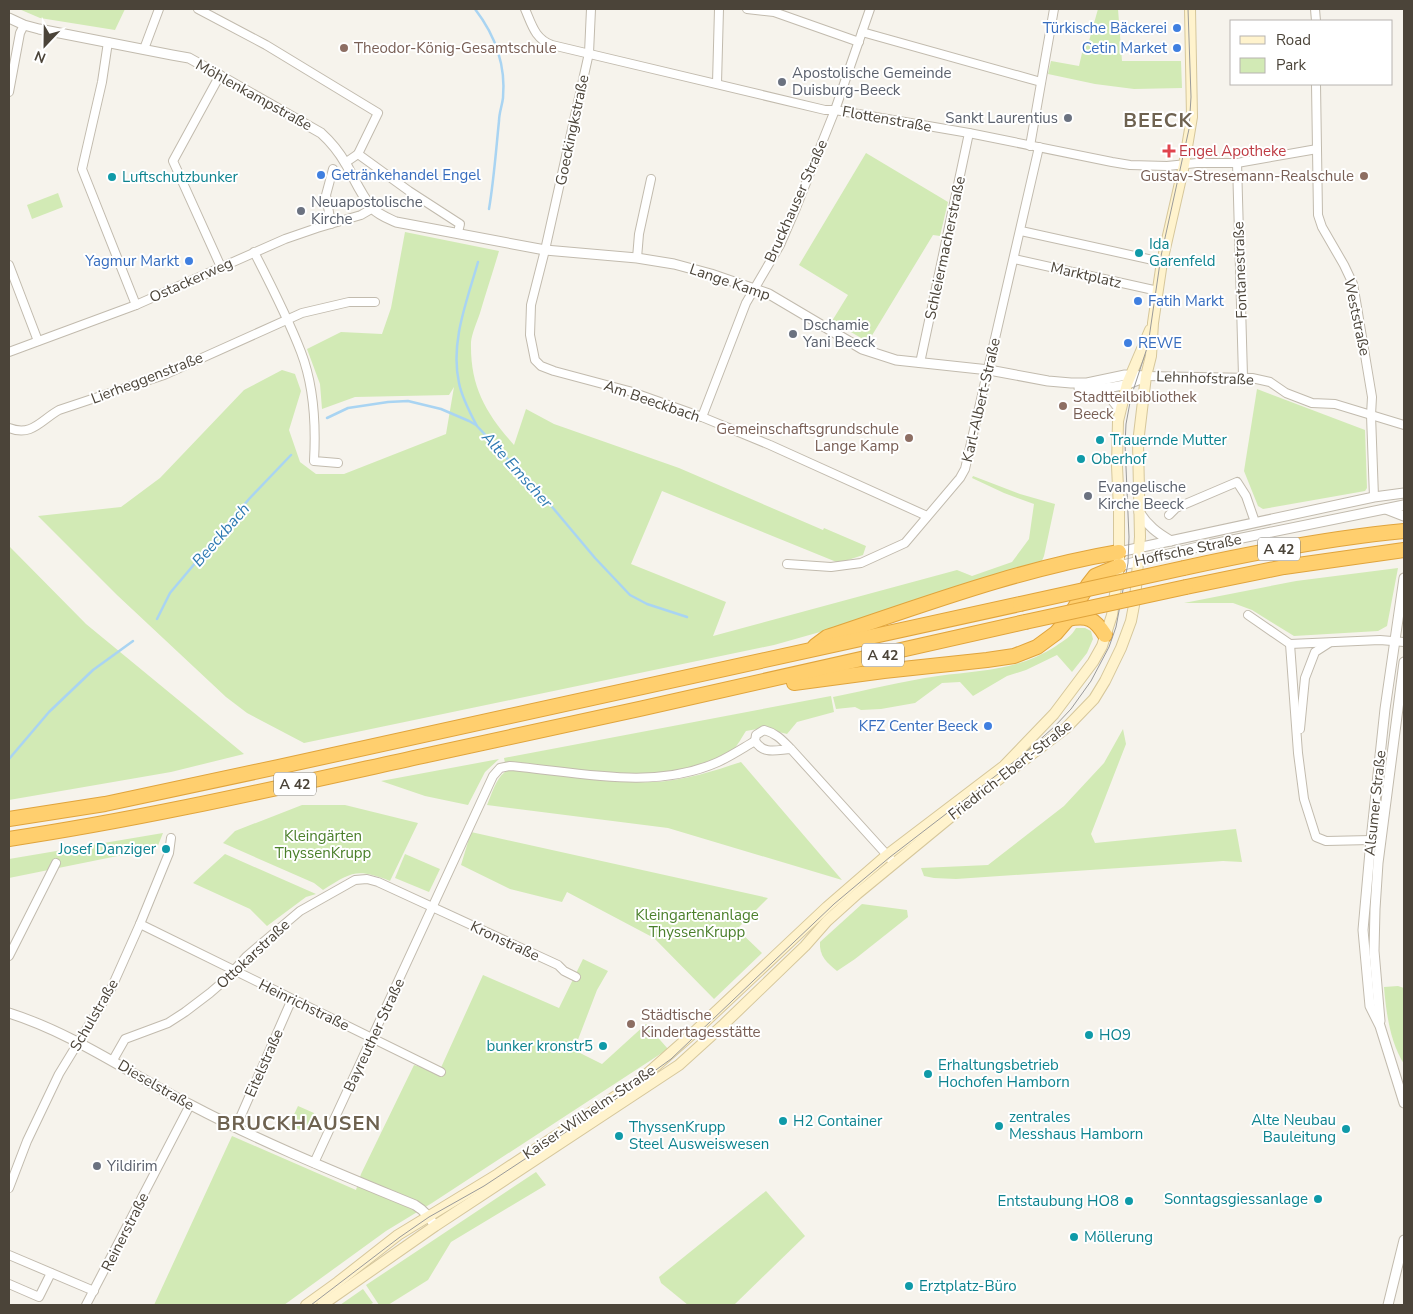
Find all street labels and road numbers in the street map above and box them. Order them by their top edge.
street label: Möhlenkampstraße [192,55,316,135]
street label: Goeckingkstraße [551,73,593,187]
street label: Flottenstraße [841,101,933,137]
street label: Bruckhauser Straße [760,136,832,266]
street label: Schleiermacherstraße [920,174,970,322]
street label: Fontanestraße [1228,221,1252,319]
street label: Ostackerweg [146,253,236,307]
street label: Marktplatz [1049,257,1123,293]
street label: Lange Kamp [687,259,773,305]
street label: Weststraße [1339,276,1375,358]
street label: Karl-Albert-Straße [957,336,1005,464]
street label: Lierheggenstraße [88,347,206,409]
street label: Lehnhofstraße [1156,366,1254,390]
street label: Am Beeckbach [601,375,703,427]
street label: Hoffsche Straße [1133,529,1243,571]
road number: A 42 [1258,538,1300,560]
road number: A 42 [862,644,904,666]
street label: Friedrich-Ebert-Straße [944,715,1076,825]
street label: Alsumer Straße [1360,749,1390,857]
road number: A 42 [274,772,316,796]
street label: Ottokarstraße [212,915,294,993]
street label: Kronstraße [467,916,543,966]
street label: Heinrichstraße [255,974,353,1036]
street label: Schulstraße [65,975,123,1055]
street label: Bayreuther Straße [339,975,409,1095]
street label: Eitelstraße [240,1026,288,1100]
street label: Dieselstraße [114,1055,198,1115]
street label: Kaiser-Wilhelm-Straße [519,1060,659,1164]
street label: Reinerstraße [97,1189,153,1275]

